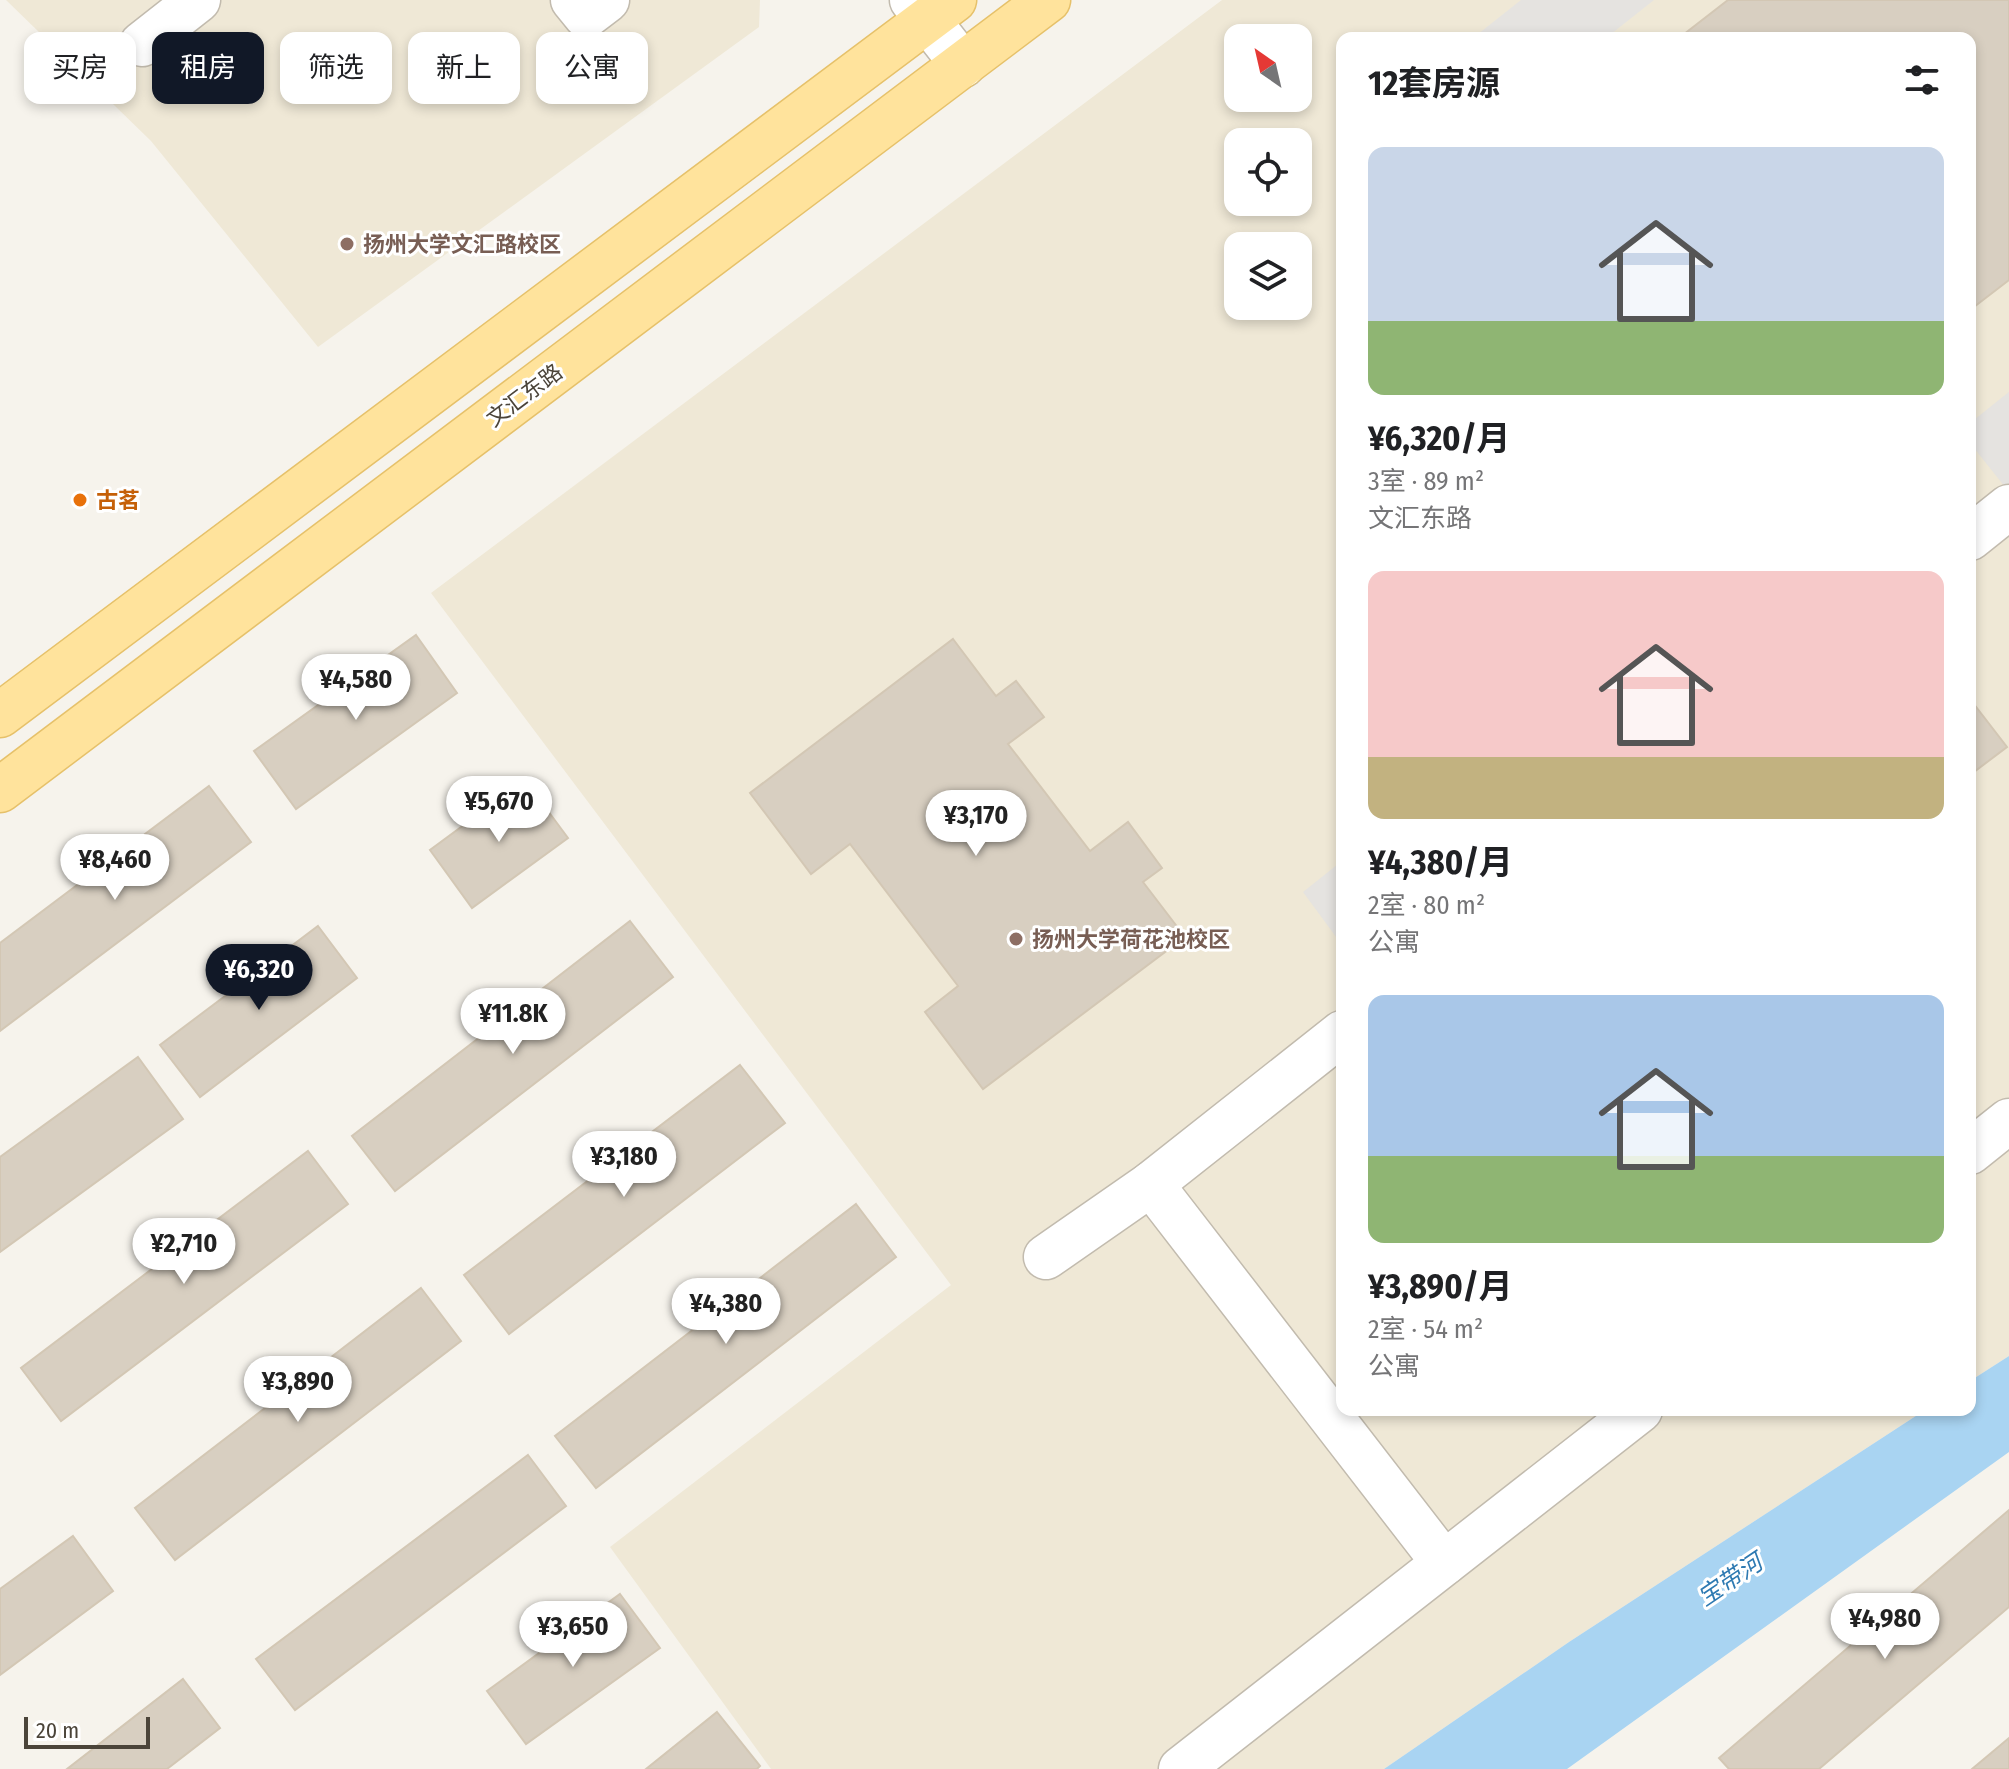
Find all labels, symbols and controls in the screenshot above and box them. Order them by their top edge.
north arrow [1224,24,1312,112]
map controls [1224,24,1312,320]
chip: 买房 [24,32,136,104]
chip: 租房 [152,32,264,104]
chip: 筛选 [280,32,392,104]
chip: 新上 [408,32,520,104]
chip: 公寓 [536,32,648,104]
icon: filters [1900,58,1944,102]
text: 12套房源 [1368,63,1500,104]
button: locate [1224,128,1312,216]
icon: home [1584,199,1728,343]
place label: 扬州大学文汇路校区 [363,231,561,258]
button: layers [1224,232,1312,320]
marker: 扬州大学文汇路校区 [338,235,356,253]
street label: 文汇东路 [481,358,568,433]
text: ¥6,320/月 [1368,418,1511,459]
text: 3室 · 89 m² [1368,466,1484,497]
place label: 古茗 [96,487,140,514]
marker: 古茗 [71,491,89,509]
text: 文汇东路 [1368,503,1472,534]
icon: home [1584,623,1728,767]
pin: ¥4,580 [291,654,421,722]
text: ¥4,580 [319,664,393,695]
pin: ¥5,670 [434,776,564,844]
text: ¥5,670 [464,786,534,817]
pin: ¥3,170 [911,790,1041,858]
text: ¥3,170 [944,800,1008,831]
pin: ¥8,460 [50,834,180,902]
text: ¥4,380/月 [1368,842,1513,883]
text: ¥8,460 [78,844,152,875]
text: 2室 · 80 m² [1368,890,1485,921]
place label: 扬州大学荷花池校区 [1032,926,1230,953]
text: 公寓 [1368,927,1420,958]
marker: 扬州大学荷花池校区 [1007,930,1025,948]
pin: ¥6,320 [194,944,324,1012]
text: ¥6,320 [224,954,294,985]
pin: ¥11.8K [448,988,578,1056]
text: ¥11.8K [479,998,547,1029]
icon: home [1584,1047,1728,1191]
pin: ¥3,180 [559,1131,689,1199]
text: ¥3,180 [590,1141,658,1172]
pin: ¥2,710 [119,1218,249,1286]
text: ¥2,710 [150,1228,218,1259]
text: ¥3,890/月 [1368,1266,1513,1307]
pin: ¥4,380 [661,1278,791,1346]
text: ¥4,380 [690,1288,762,1319]
text: 2室 · 54 m² [1368,1314,1483,1345]
text: 公寓 [1368,1351,1420,1382]
pin: ¥3,890 [233,1356,363,1424]
text: ¥3,890 [262,1366,334,1397]
water label: 宝带河 [1692,1546,1771,1612]
pin: ¥4,980 [1820,1593,1950,1661]
pin: ¥3,650 [508,1601,638,1669]
text: ¥4,980 [1849,1603,1921,1634]
text: ¥3,650 [537,1611,609,1642]
scale bar [24,1713,150,1749]
text: 20 m [36,1717,79,1744]

